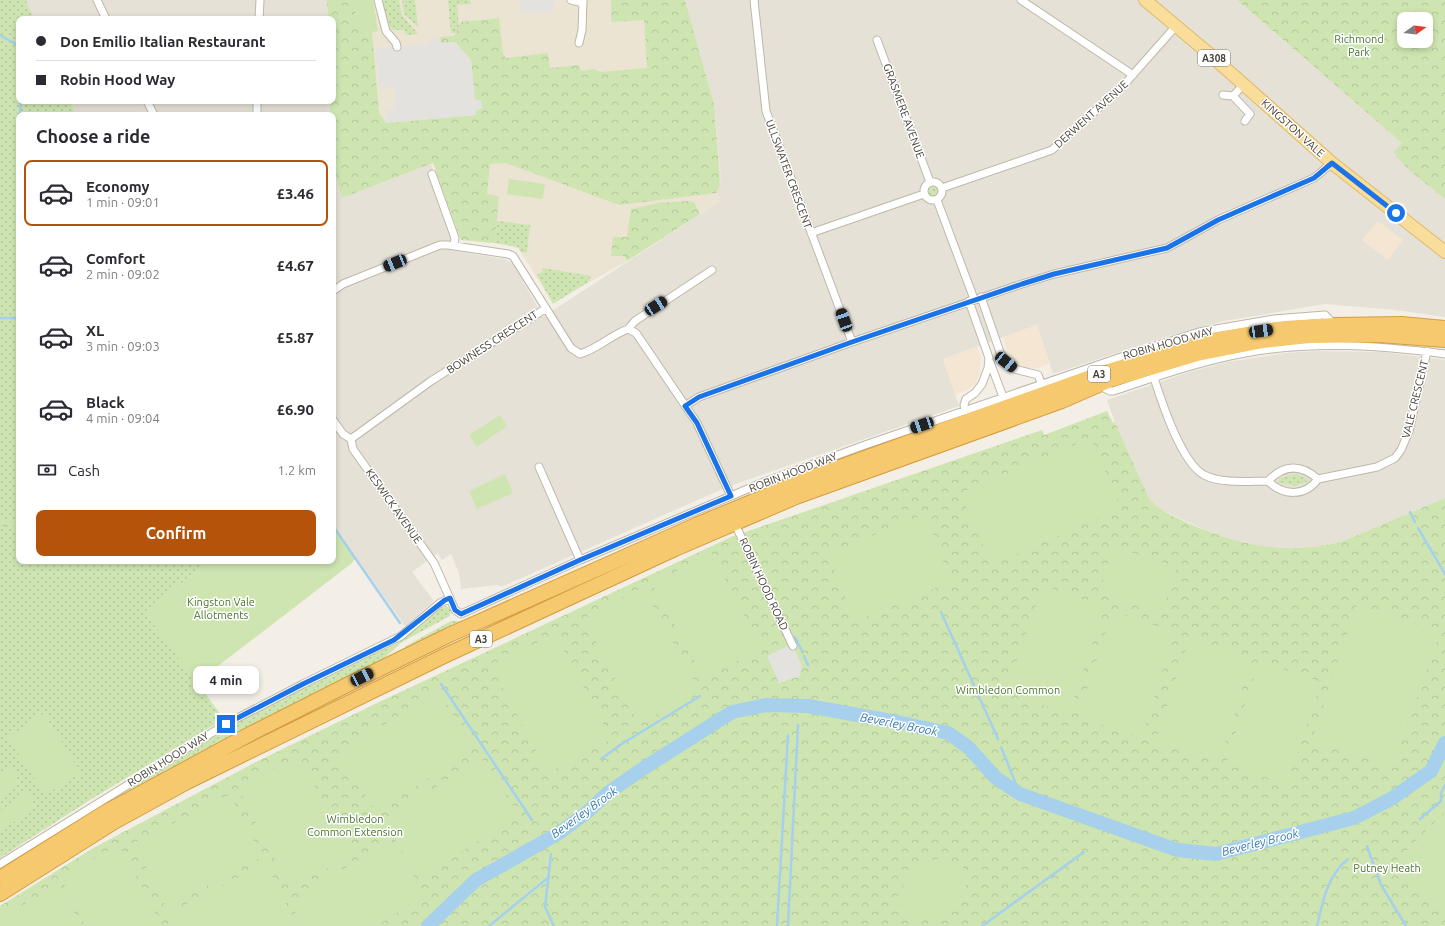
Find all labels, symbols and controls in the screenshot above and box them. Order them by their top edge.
north arrow [1397,12,1433,48]
map controls [1397,12,1433,48]
text: Don Emilio Italian Restaurant [60,33,266,50]
park label: Richmond Park [1334,33,1384,58]
road number: A308 [1198,50,1230,66]
street label: GRASMERE AVENUE [881,62,927,160]
text: Robin Hood Way [60,71,175,88]
street label: DERWENT AVENUE [1052,78,1130,150]
street label: KINGSTON VALE [1259,97,1327,159]
street label: ULLSWATER CRESCENT [764,118,814,230]
text: Choose a ride [36,126,150,146]
icon: car [38,175,74,211]
text: Economy [86,178,150,195]
text: £3.46 [276,185,314,202]
text: 1 min · 09:01 [86,195,160,209]
route start [1387,204,1405,222]
icon: car [38,247,74,283]
text: Comfort [86,250,145,267]
car [382,253,408,273]
text: £4.67 [276,257,314,274]
text: 2 min · 09:02 [86,267,160,281]
car [643,294,669,318]
car [834,307,854,333]
street label: BOWNESS CRESCENT [444,308,540,376]
icon: car [38,319,74,355]
text: XL [86,322,104,339]
car [1248,323,1274,339]
street label: ROBIN HOOD WAY [1121,324,1215,362]
text: £5.87 [276,329,314,346]
text: 3 min · 09:03 [86,339,160,353]
car [993,350,1019,374]
street label: VALE CRESCENT [1399,359,1431,439]
road number: A3 [1088,366,1110,382]
icon: car [38,391,74,427]
text: Black [86,394,125,411]
text: £6.90 [276,401,314,418]
text: 4 min · 09:04 [86,411,160,425]
car [909,415,935,435]
street label: ROBIN HOOD WAY [747,449,839,494]
icon: cash [36,459,58,481]
text: Cash [68,462,100,479]
text: 1.2 km [277,463,316,477]
street label: KESWICK AVENUE [364,466,424,546]
button: Confirm [36,510,316,556]
street label: ROBIN HOOD ROAD [737,536,791,632]
park label: Kingston Vale Allotments [187,596,255,621]
road number: A3 [470,631,492,647]
callout: 4 min [193,666,259,694]
car [349,666,375,688]
text: 4 min [210,673,242,687]
park label: Wimbledon Common [956,684,1060,696]
water label: Beverley Brook [859,710,940,738]
route end [217,715,235,733]
street label: ROBIN HOOD WAY [125,729,211,789]
water label: Beverley Brook [548,783,620,840]
park label: Wimbledon Common Extension [307,813,403,838]
water label: Beverley Brook [1220,826,1301,858]
park label: Putney Heath [1353,862,1421,874]

